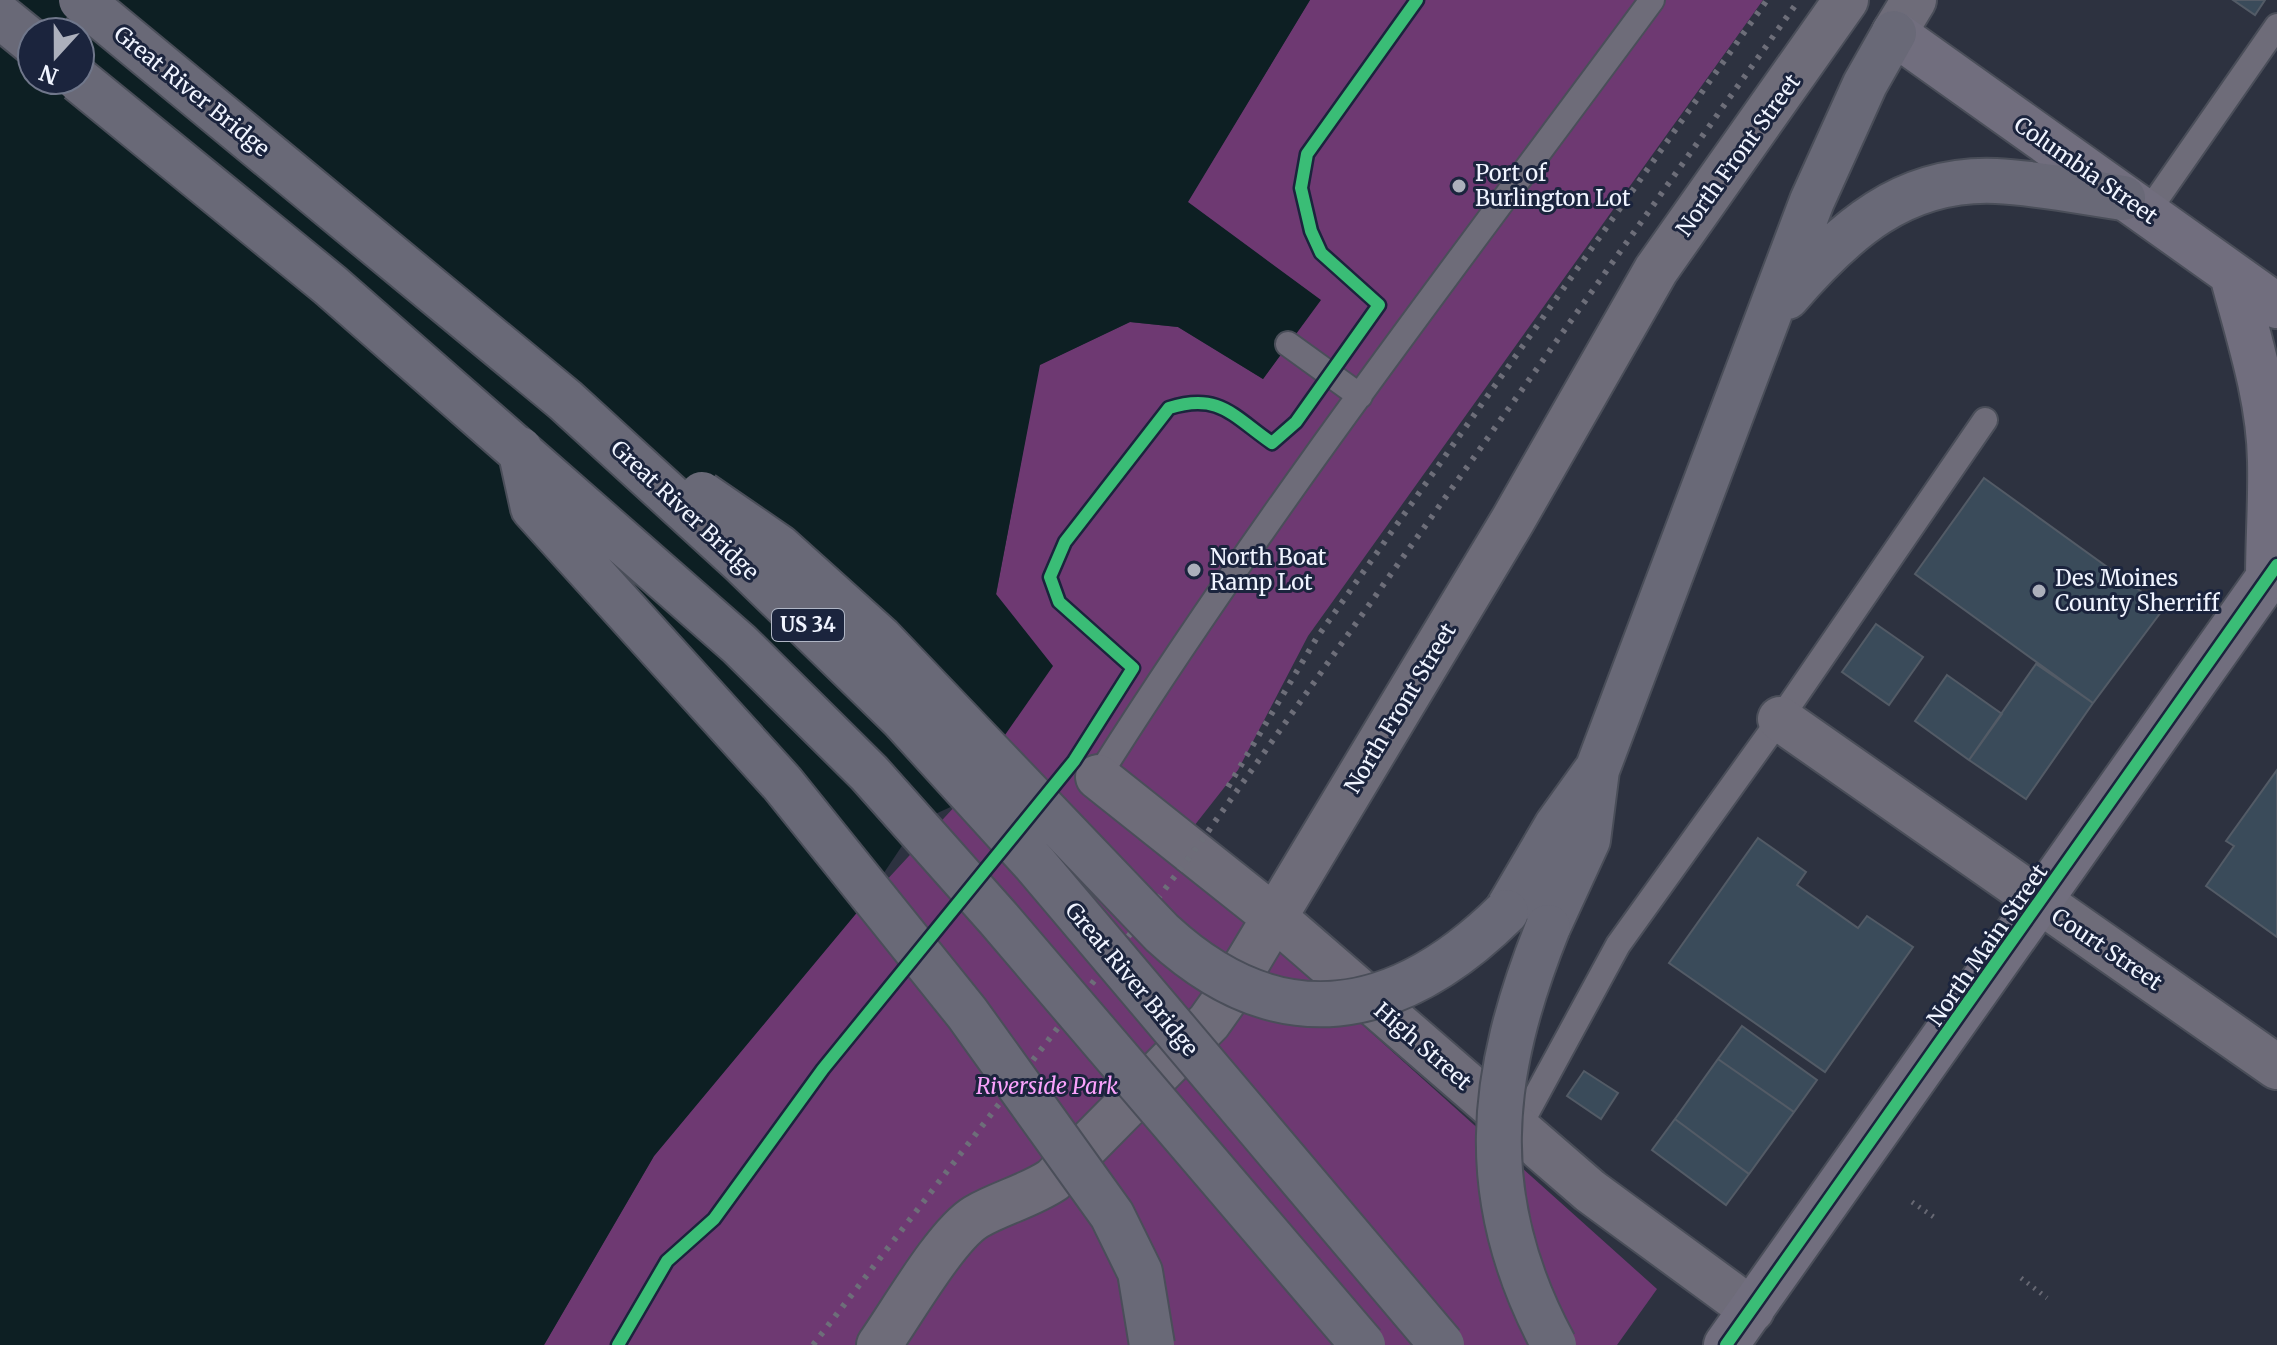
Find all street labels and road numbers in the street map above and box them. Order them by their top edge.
street label: Great River Bridge [108,20,276,162]
street label: North Front Street [1670,68,1806,242]
street label: Columbia Street [2009,110,2163,230]
street label: Great River Bridge [605,434,765,586]
road number: US 34 [772,609,844,641]
street label: North Front Street [1338,617,1462,798]
street label: North Main Street [1921,858,2054,1031]
street label: Great River Bridge [1059,896,1205,1062]
street label: Court Street [2046,902,2168,996]
street label: High Street [1368,996,1478,1096]

